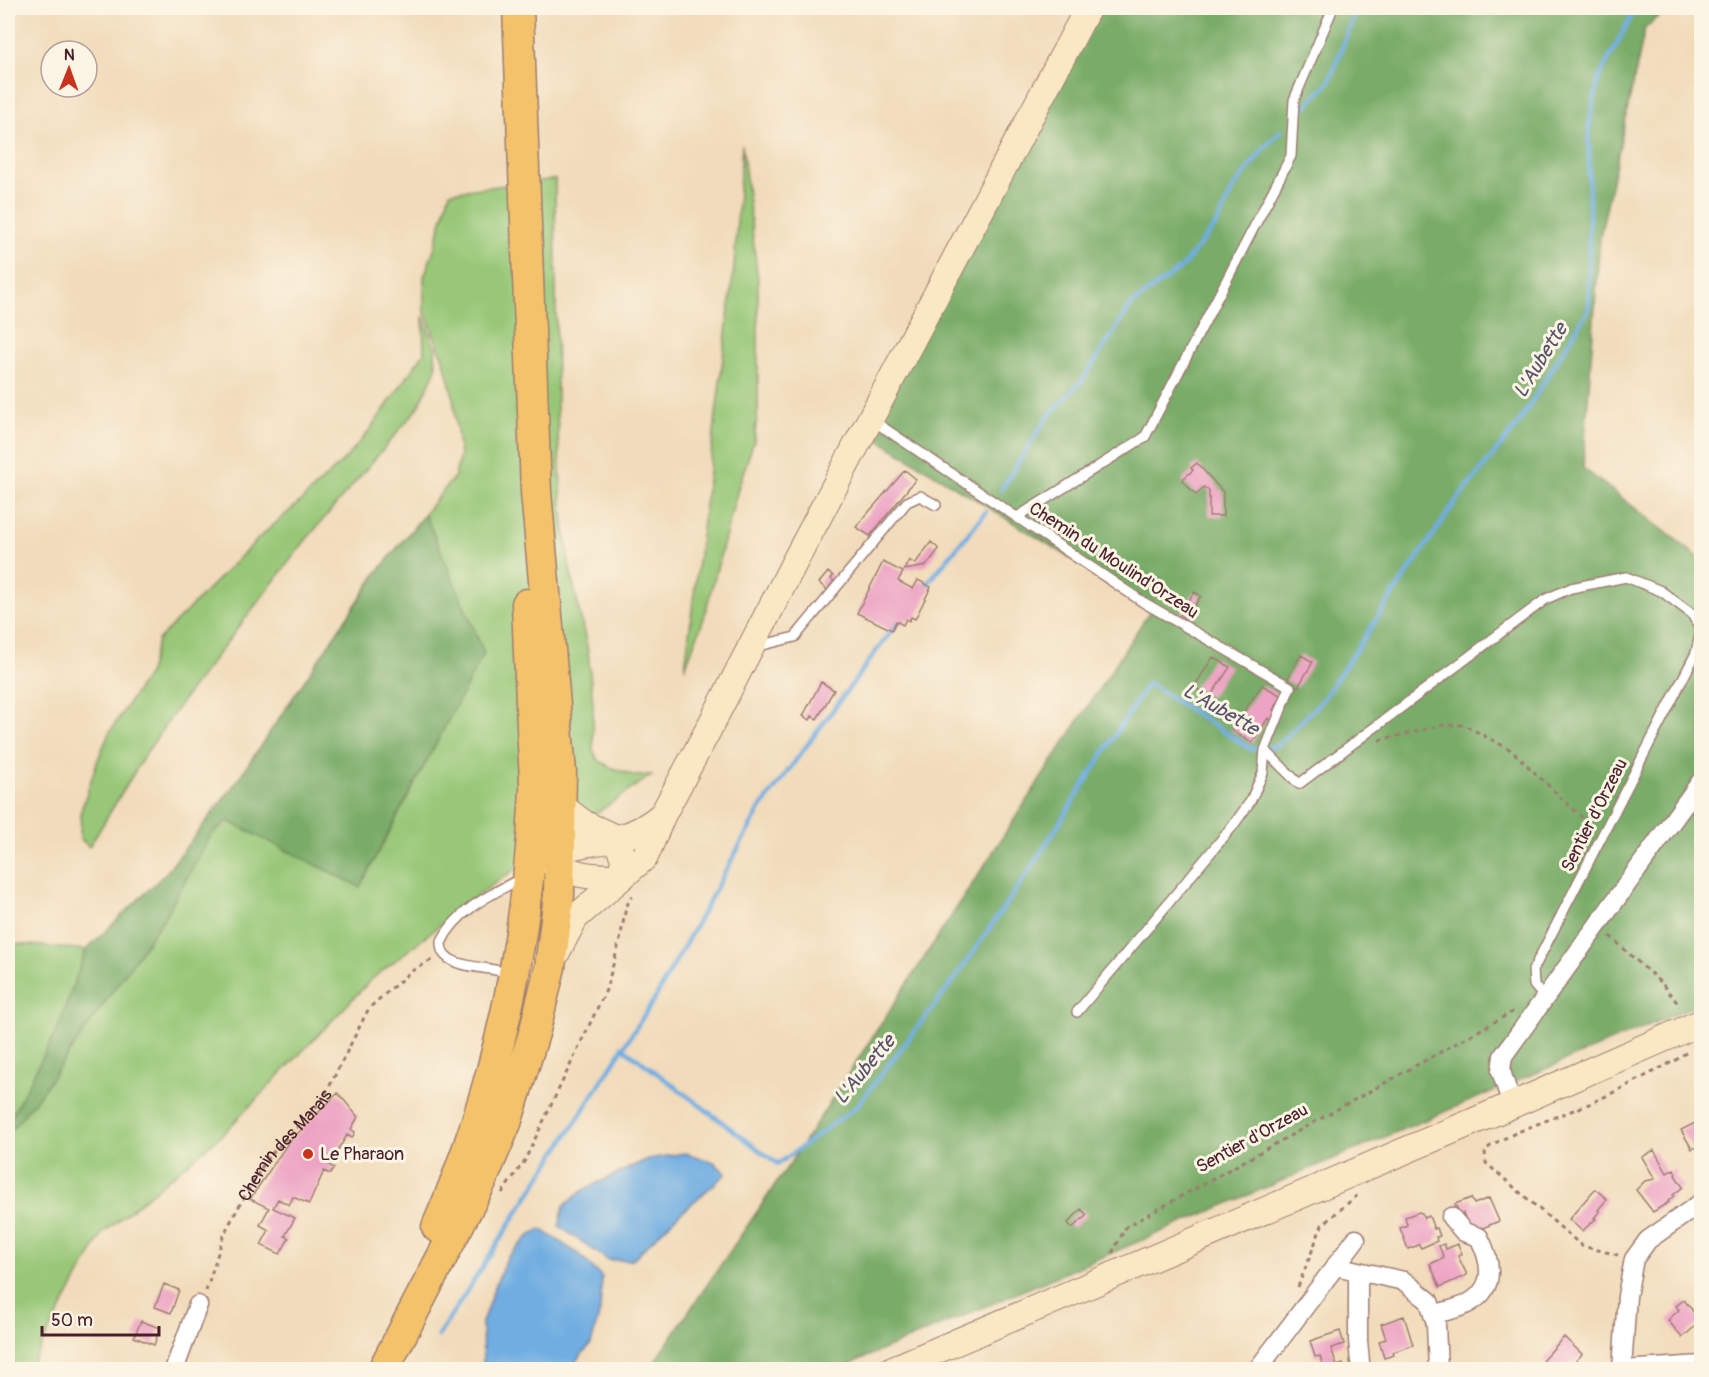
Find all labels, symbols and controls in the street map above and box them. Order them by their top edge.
north arrow [39,39,99,99]
text: N [64,45,75,65]
water label: L'Aubette [1508,317,1574,402]
street label: Chemin du Moulind'Orzeau [1024,497,1203,624]
water label: L'Aubette [1178,678,1265,742]
street label: Sentier d'Orzeau [1556,755,1633,876]
water label: L'Aubette [828,1028,902,1109]
street label: Chemin des Marais [233,1086,338,1206]
street label: Sentier d'Orzeau [1192,1098,1312,1179]
place label: Le Pharaon [320,1143,404,1166]
marker: Le Pharaon [301,1147,315,1161]
scale bar [42,1299,159,1337]
text: 50 m [51,1309,93,1332]

